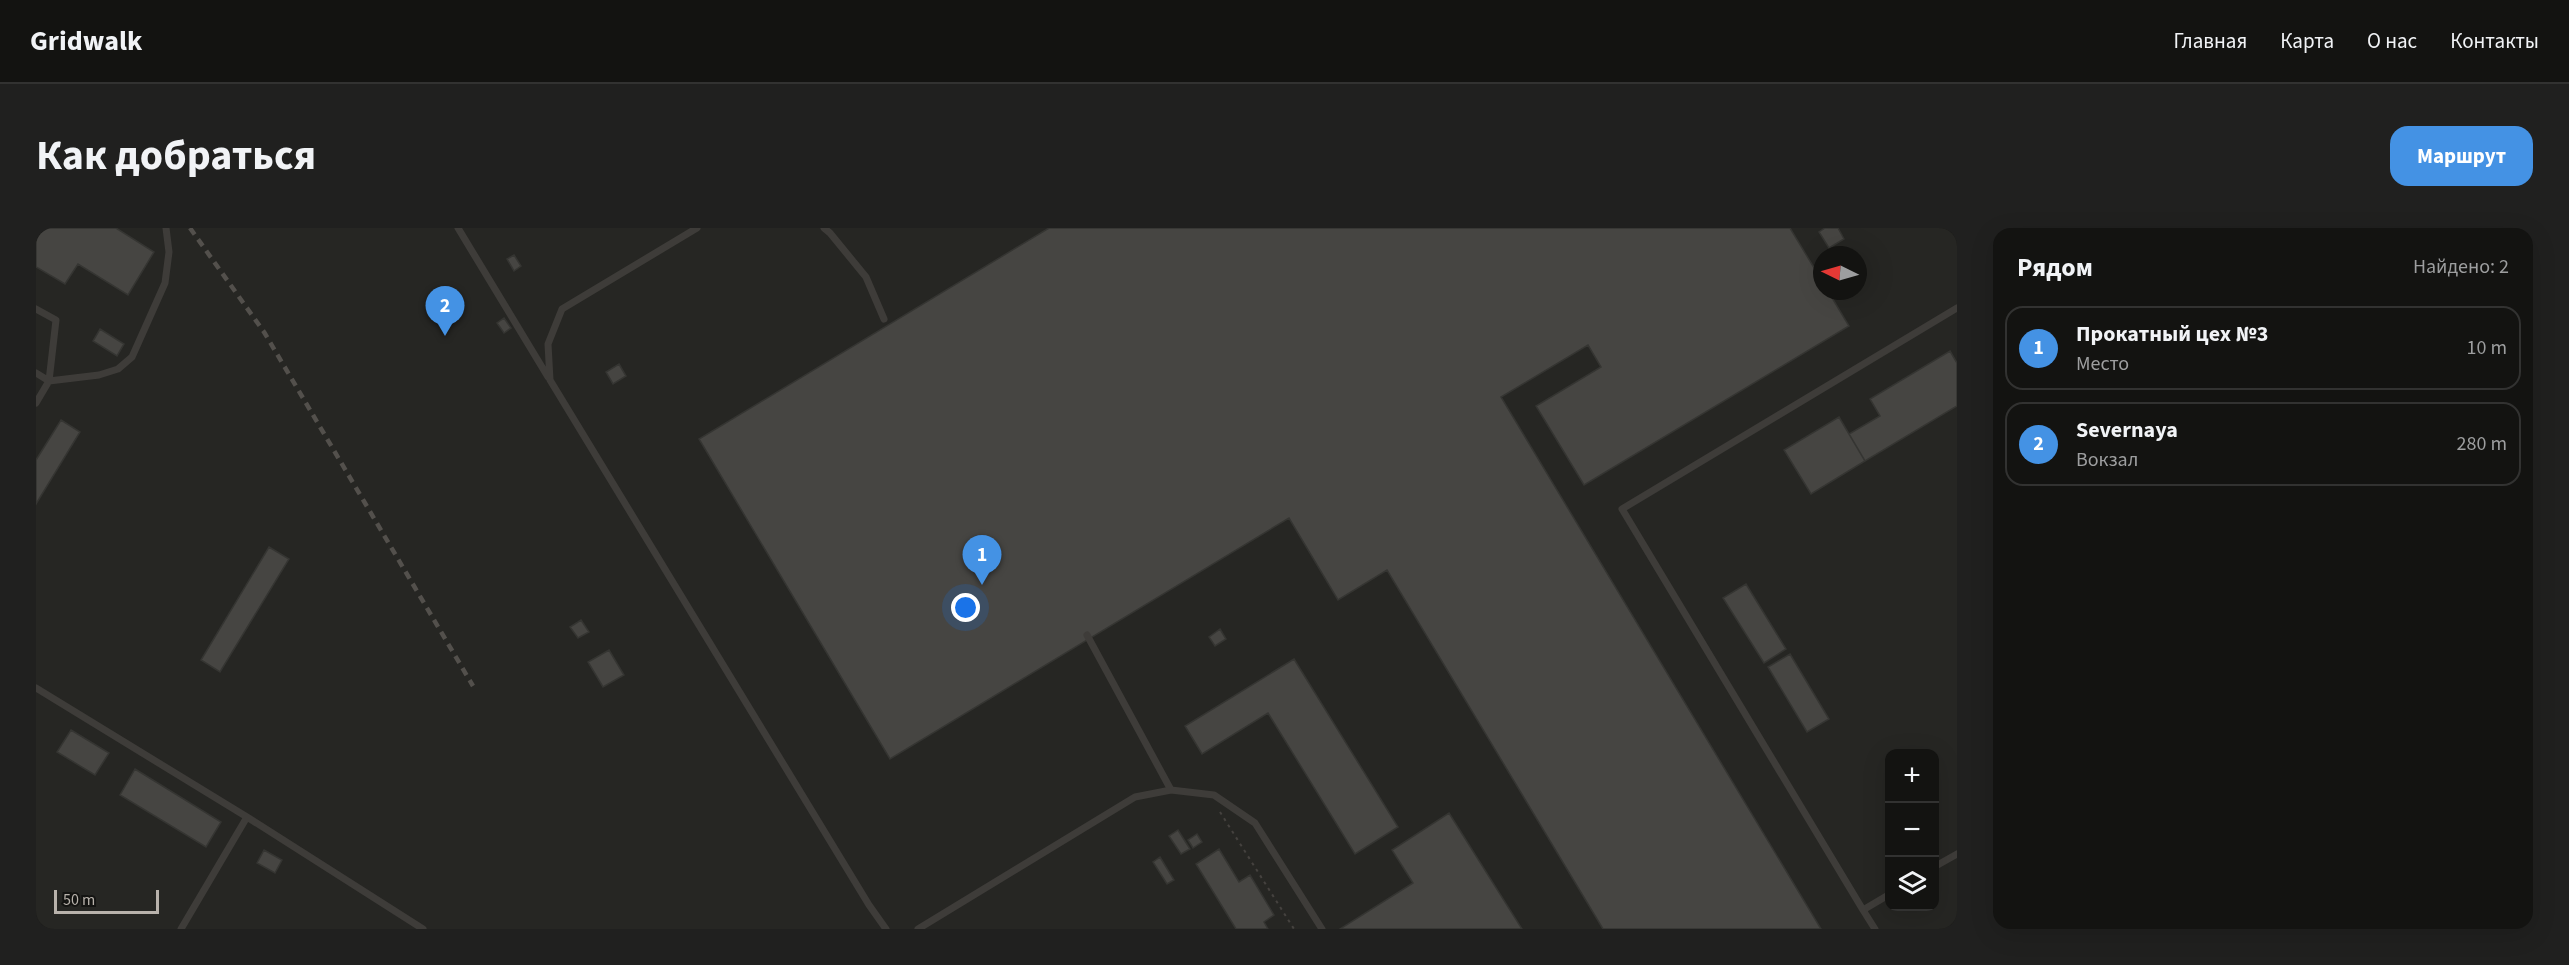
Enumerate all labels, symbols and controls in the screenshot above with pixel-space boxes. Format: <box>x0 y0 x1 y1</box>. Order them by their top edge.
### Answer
text: Gridwalk <box>30 21 142 61</box>
text: Главная <box>2174 26 2247 56</box>
text: Карта <box>2280 26 2334 56</box>
text: О нас <box>2367 26 2417 56</box>
text: Контакты <box>2450 26 2539 56</box>
text: Как добраться <box>36 126 316 186</box>
button: Маршрут <box>2390 126 2533 186</box>
north arrow <box>1813 246 1867 300</box>
text: Рядом <box>2017 249 2093 286</box>
text: Найдено: 2 <box>2413 253 2509 281</box>
pin: 2 <box>426 286 464 336</box>
text: Прокатный цех №3 <box>2076 318 2268 350</box>
text: 1 <box>2033 334 2044 362</box>
text: 10 m <box>2467 334 2507 362</box>
text: Место <box>2076 350 2129 378</box>
text: Severnaya <box>2076 414 2178 446</box>
text: 2 <box>2033 430 2044 458</box>
text: 280 m <box>2457 430 2507 458</box>
text: Вокзал <box>2076 446 2138 474</box>
pin: 1 <box>962 536 1002 585</box>
your location <box>951 593 980 622</box>
map controls <box>1885 749 1939 911</box>
button: + <box>1885 749 1939 803</box>
button: − <box>1885 803 1939 857</box>
button: layers <box>1885 857 1939 911</box>
scale bar <box>54 887 159 914</box>
text: 50 m <box>63 889 95 911</box>

